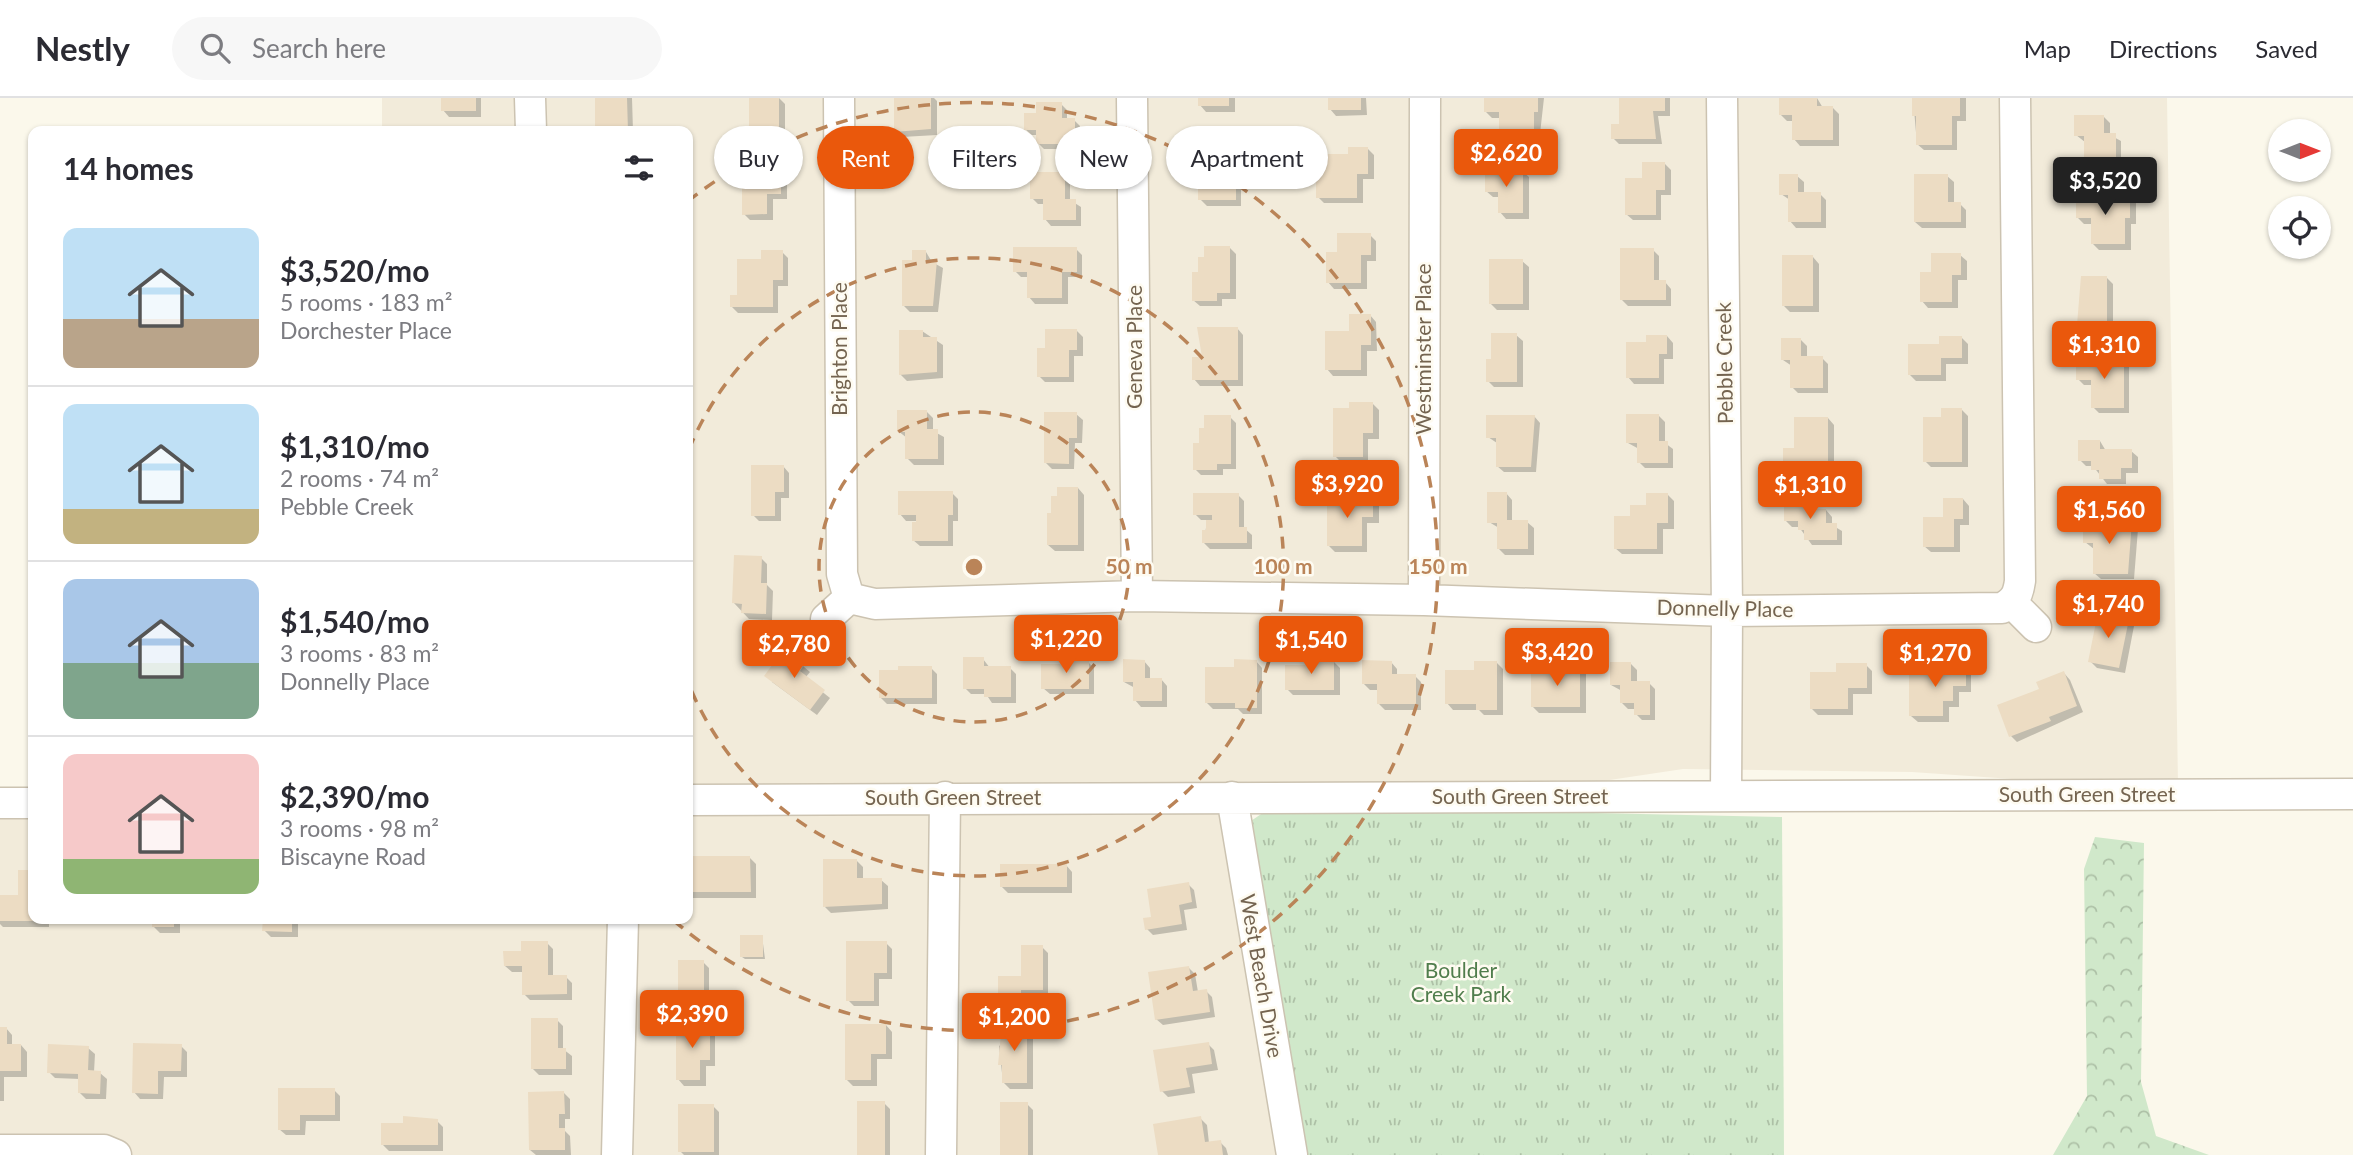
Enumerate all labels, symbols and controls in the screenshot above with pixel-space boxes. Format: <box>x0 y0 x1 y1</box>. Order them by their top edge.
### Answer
search box <box>172 17 662 80</box>
text: Nestly <box>35 28 130 68</box>
icon: search <box>196 29 234 67</box>
text: Search here <box>252 32 386 64</box>
text: Map <box>2024 34 2071 63</box>
text: Directions <box>2109 34 2217 63</box>
text: Saved <box>2255 34 2318 63</box>
north arrow <box>2268 119 2331 182</box>
map controls <box>2268 119 2331 259</box>
chip: Buy <box>714 126 803 189</box>
chip: Rent <box>817 126 914 189</box>
chip: Filters <box>928 126 1041 189</box>
chip: New <box>1055 126 1152 189</box>
chip: Apartment <box>1166 126 1328 189</box>
pin: $2,620 <box>1449 130 1563 189</box>
text: $2,620 <box>1470 138 1542 166</box>
icon: filters <box>620 149 658 187</box>
text: 14 homes <box>63 150 194 186</box>
pin: $3,520 <box>2048 158 2162 217</box>
text: $3,520 <box>2069 166 2141 194</box>
button: locate <box>2268 196 2331 259</box>
text: $3,520/mo <box>280 252 429 288</box>
icon: home <box>119 256 203 340</box>
street label: Westminster Place <box>1410 263 1435 435</box>
street label: Brighton Place <box>826 282 851 416</box>
street label: Geneva Place <box>1121 285 1146 409</box>
text: 5 rooms · 183 m² <box>280 288 452 316</box>
street label: Pebble Creek <box>1710 301 1737 424</box>
text: Dorchester Place <box>280 316 452 344</box>
pin: $1,310 <box>2047 322 2161 381</box>
text: $1,310 <box>2068 330 2140 358</box>
text: $1,310/mo <box>280 428 429 464</box>
icon: home <box>119 432 203 516</box>
pin: $3,920 <box>1290 460 1404 520</box>
pin: $1,310 <box>1753 462 1867 521</box>
text: 2 rooms · 74 m² <box>280 464 439 492</box>
text: $3,920 <box>1311 469 1383 497</box>
text: $1,310 <box>1774 470 1846 498</box>
pin: $1,560 <box>2052 486 2166 546</box>
text: Pebble Creek <box>280 492 414 520</box>
text: $1,560 <box>2073 495 2145 523</box>
text: 50 m <box>1105 553 1153 578</box>
text: 100 m <box>1253 553 1313 578</box>
text: 150 m <box>1408 553 1468 578</box>
centre of rings <box>962 555 986 579</box>
pin: $1,740 <box>2051 580 2165 640</box>
text: $1,740 <box>2072 589 2144 617</box>
street label: Donnelly Place <box>1656 594 1794 621</box>
text: $1,540/mo <box>280 603 429 639</box>
icon: home <box>119 607 203 691</box>
pin: $1,220 <box>1009 616 1123 675</box>
pin: $1,540 <box>1254 616 1368 676</box>
pin: $2,780 <box>737 620 851 680</box>
text: $1,220 <box>1030 624 1102 652</box>
text: $1,540 <box>1275 625 1347 653</box>
pin: $3,420 <box>1500 628 1614 688</box>
text: $2,780 <box>758 629 830 657</box>
pin: $1,270 <box>1878 630 1992 689</box>
text: $3,420 <box>1521 637 1593 665</box>
text: $1,270 <box>1899 638 1971 666</box>
text: 3 rooms · 83 m² <box>280 639 439 667</box>
text: Donnelly Place <box>280 667 430 695</box>
text: $2,390/mo <box>280 778 429 814</box>
street label: South Green Street <box>1999 781 2176 806</box>
icon: home <box>119 782 203 866</box>
street label: South Green Street <box>1432 783 1609 808</box>
street label: South Green Street <box>865 784 1042 809</box>
text: 3 rooms · 98 m² <box>280 814 439 842</box>
text: Biscayne Road <box>280 842 426 870</box>
street label: West Beach Drive <box>1236 892 1289 1060</box>
park label: Boulder Creek Park <box>1411 957 1512 1006</box>
pin: $2,390 <box>635 990 749 1050</box>
pin: $1,200 <box>957 993 1071 1053</box>
text: $2,390 <box>656 999 728 1027</box>
text: $1,200 <box>978 1002 1050 1030</box>

